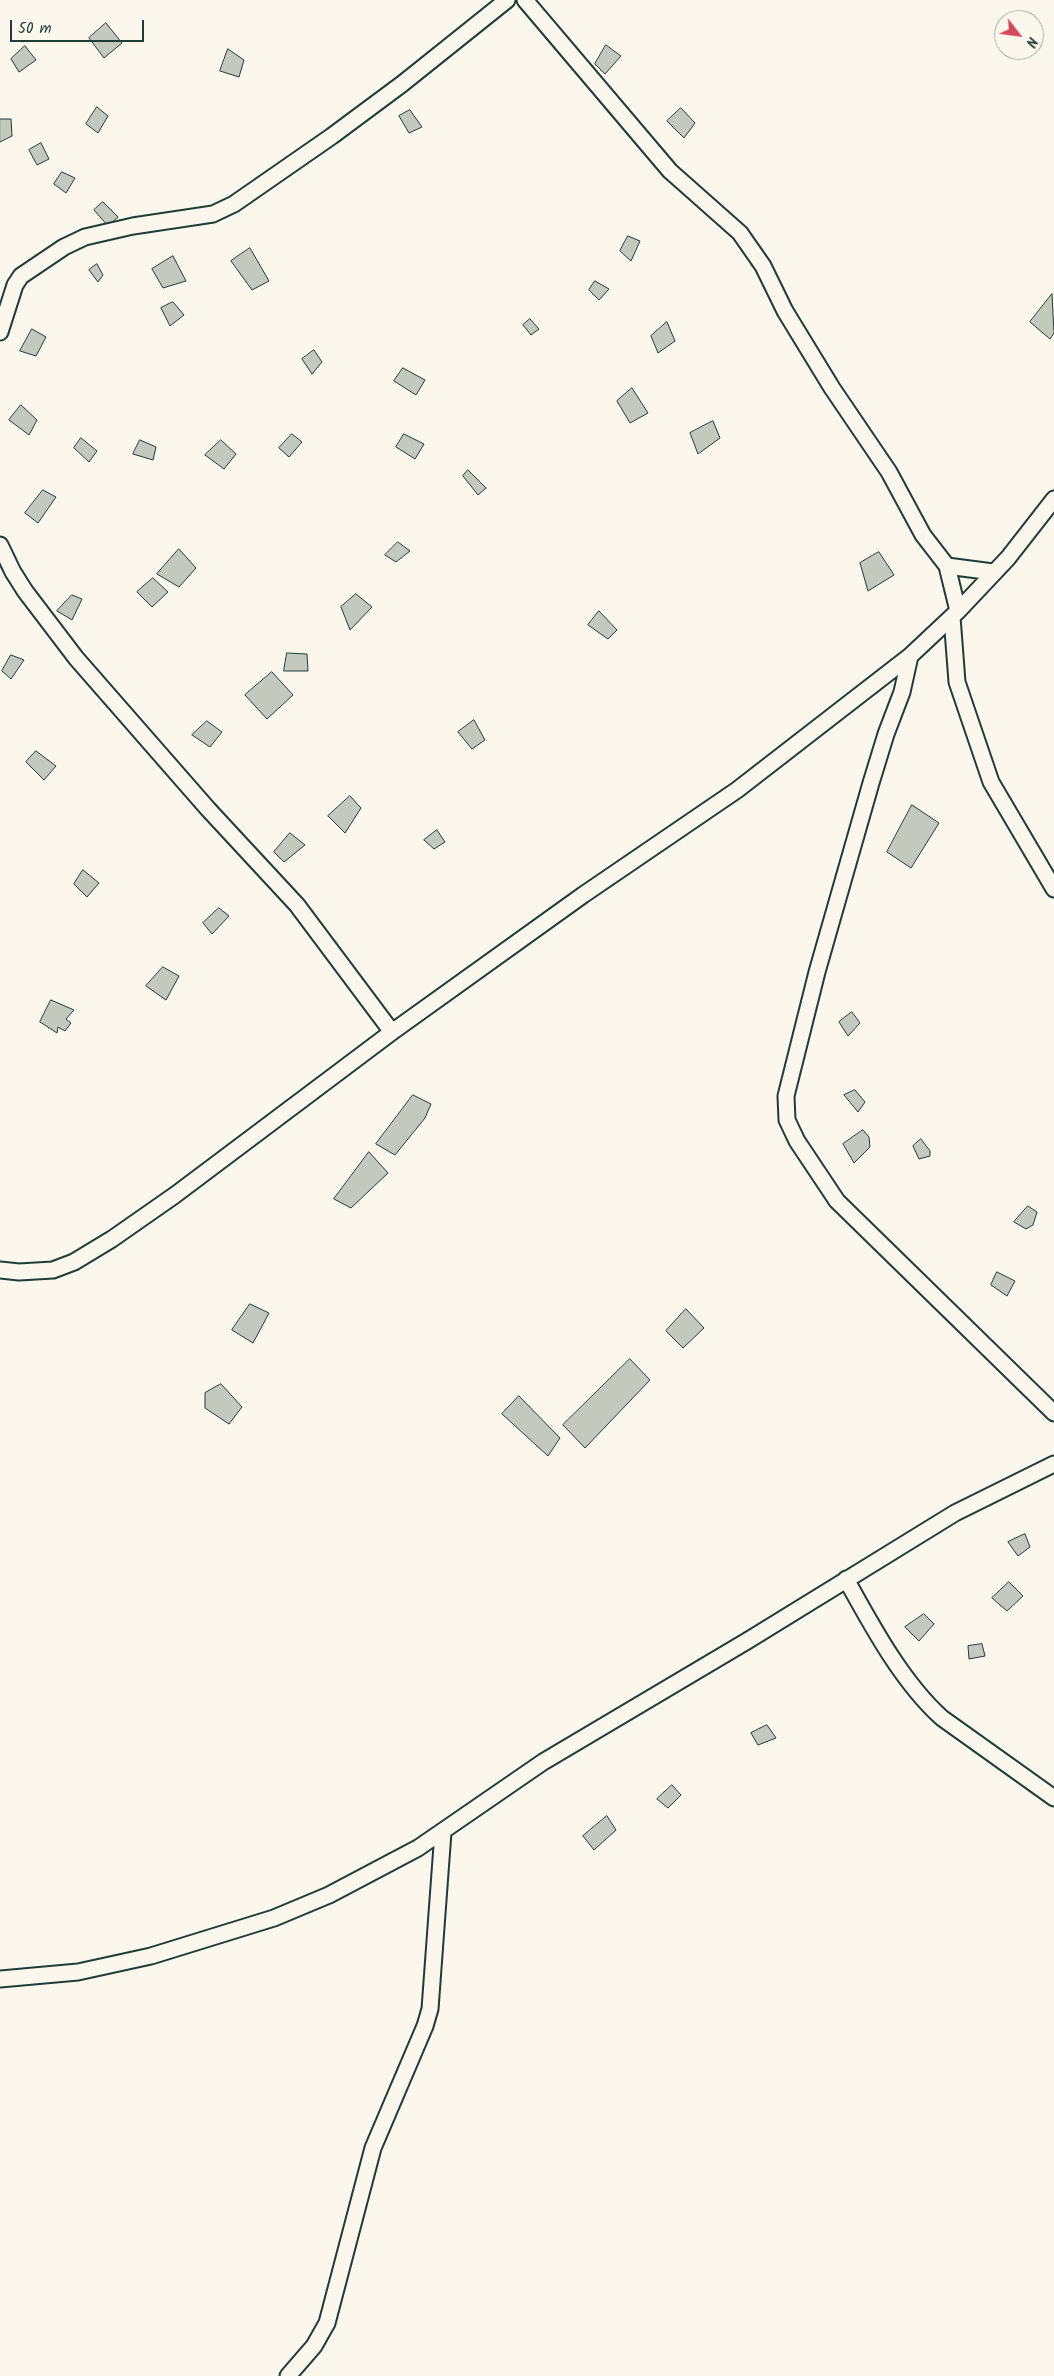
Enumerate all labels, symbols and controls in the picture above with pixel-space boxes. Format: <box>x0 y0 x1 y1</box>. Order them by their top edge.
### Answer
scale bar <box>12 10 146 42</box>
north arrow <box>994 10 1044 60</box>
text: 50 m <box>18 17 52 41</box>
text: N <box>1019 33 1043 51</box>

